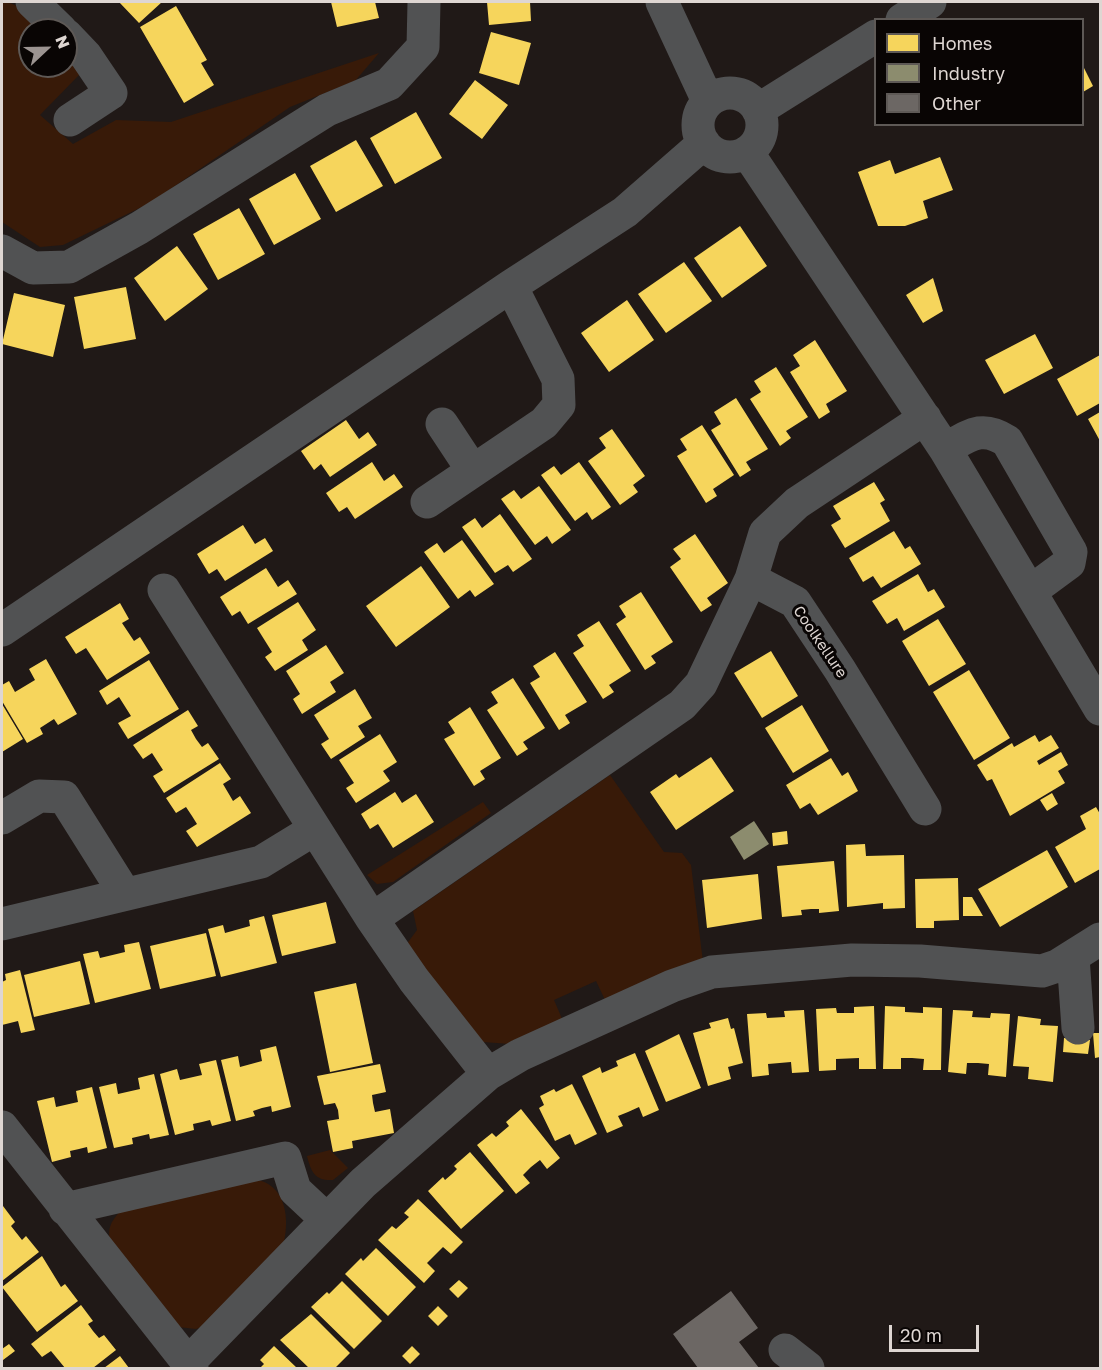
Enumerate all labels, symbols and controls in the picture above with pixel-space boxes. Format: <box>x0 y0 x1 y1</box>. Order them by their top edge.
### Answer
north arrow <box>18 18 78 78</box>
legend <box>874 18 1084 126</box>
text: Homes <box>932 32 992 54</box>
text: N <box>51 33 74 51</box>
text: Industry <box>932 62 1005 84</box>
text: Other <box>932 92 981 114</box>
street label: Coolkellure <box>789 603 851 681</box>
scale bar <box>892 1313 982 1351</box>
text: 20 m <box>900 1324 942 1346</box>

